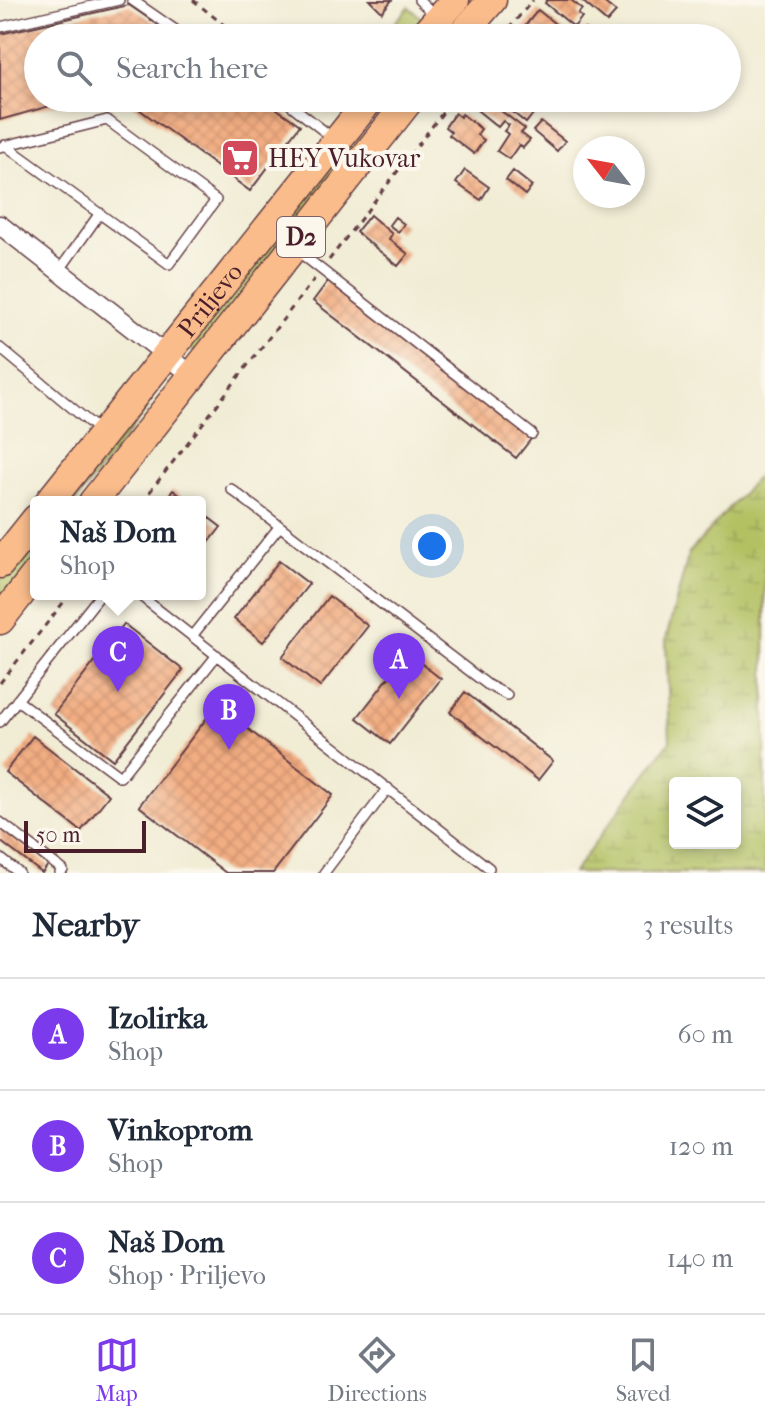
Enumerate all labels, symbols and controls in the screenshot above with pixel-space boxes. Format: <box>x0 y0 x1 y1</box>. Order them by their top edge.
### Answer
search box <box>24 24 741 112</box>
icon: search <box>52 46 96 90</box>
text: Search here <box>116 51 268 86</box>
north arrow <box>573 136 645 208</box>
supermarket icon: HEY Vukovar <box>219 137 261 179</box>
place label: HEY Vukovar <box>268 143 420 174</box>
road number: D2 <box>277 217 325 257</box>
street label: Priljevo <box>171 257 249 344</box>
popup <box>30 496 206 600</box>
text: Naš Dom <box>60 515 176 550</box>
your location <box>412 526 452 566</box>
text: Shop <box>60 550 115 581</box>
pin: C <box>92 626 144 692</box>
pin: A <box>373 633 425 699</box>
pin: B <box>203 684 255 750</box>
map controls <box>669 777 741 849</box>
button: layers <box>669 777 741 849</box>
scale bar <box>24 817 146 853</box>
text: 50 m <box>36 822 81 848</box>
text: Nearby <box>32 905 139 945</box>
text: 3 results <box>643 910 733 941</box>
text: Izolirka <box>108 1001 207 1036</box>
text: A <box>50 1019 66 1050</box>
text: 60 m <box>677 1019 733 1050</box>
text: Shop <box>108 1036 163 1067</box>
text: Vinkoprom <box>108 1113 253 1148</box>
text: B <box>50 1131 66 1162</box>
text: 120 m <box>669 1131 733 1162</box>
text: Shop <box>108 1148 163 1179</box>
text: Naš Dom <box>108 1225 224 1260</box>
text: C <box>49 1243 67 1274</box>
text: 140 m <box>667 1243 733 1274</box>
text: Shop · Priljevo <box>108 1260 266 1291</box>
tab: Map <box>95 1333 139 1407</box>
tab: Directions <box>328 1333 427 1407</box>
tab: Saved <box>616 1333 670 1407</box>

